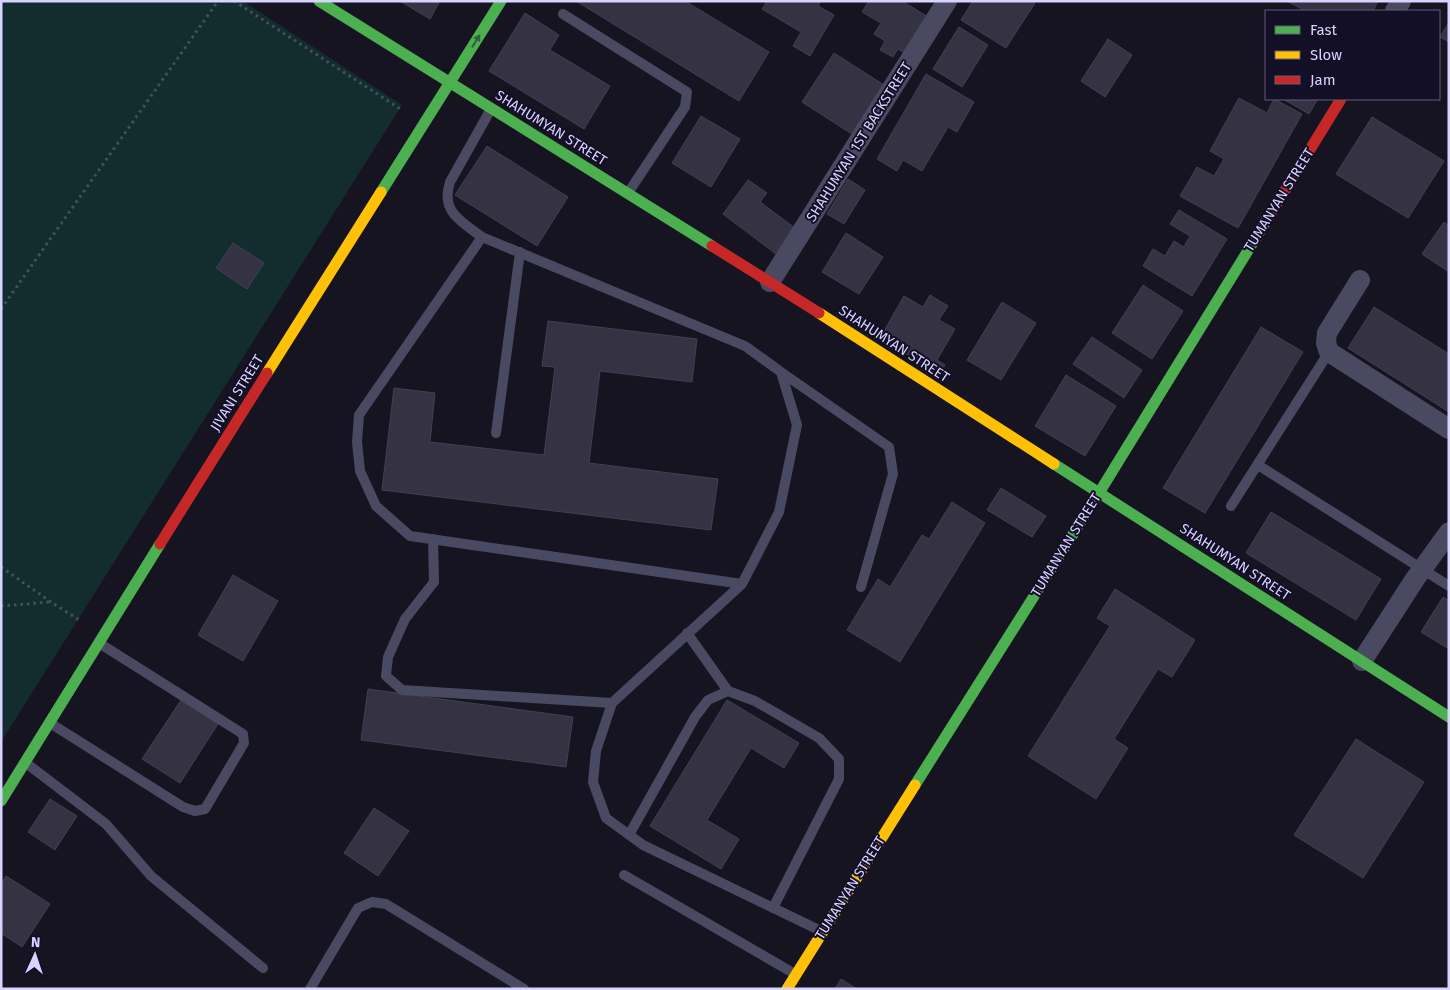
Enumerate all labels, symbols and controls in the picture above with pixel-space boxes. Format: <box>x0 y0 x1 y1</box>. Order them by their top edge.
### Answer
legend <box>1265 10 1440 100</box>
text: Fast <box>1310 21 1337 39</box>
one-way arrow <box>471 35 481 48</box>
text: Slow <box>1310 46 1342 64</box>
street label: SHAHUMYAN 1ST BACKSTREET <box>803 59 916 225</box>
text: Jam <box>1310 71 1336 89</box>
street label: SHAHUMYAN STREET <box>492 87 611 170</box>
street label: TUMANYAN STREET <box>1240 145 1318 255</box>
street label: SHAHUMYAN STREET <box>836 302 953 386</box>
street label: JIVANI STREET <box>207 351 268 434</box>
street label: TUMANYAN STREET <box>1027 490 1105 600</box>
street label: SHAHUMYAN STREET <box>1177 520 1294 604</box>
street label: TUMANYAN STREET <box>811 833 889 943</box>
north arrow <box>10 930 60 980</box>
text: N <box>31 934 41 951</box>

